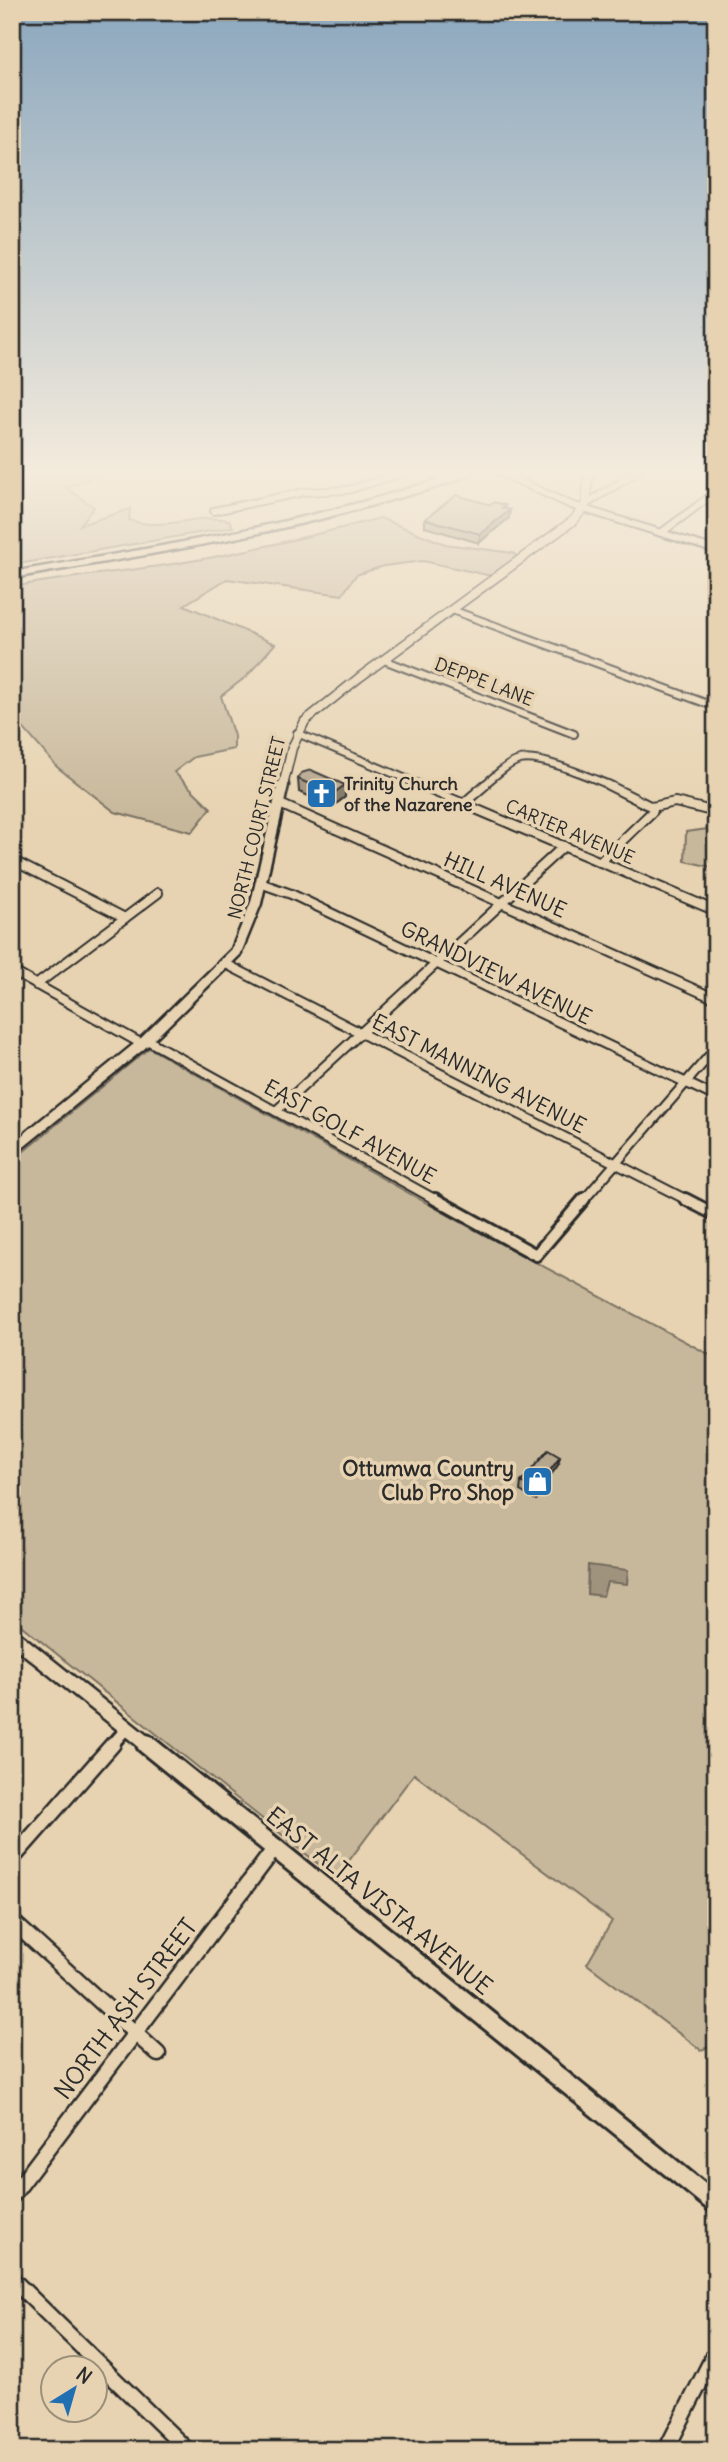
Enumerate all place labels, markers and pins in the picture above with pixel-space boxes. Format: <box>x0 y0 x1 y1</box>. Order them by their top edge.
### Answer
place label: Trinity Church of the Nazarene <box>344 772 473 816</box>
church icon: Trinity Church of the Nazarene <box>304 777 338 811</box>
place label: Ottumwa Country Club Pro Shop <box>342 1455 514 1506</box>
shop icon: Ottumwa Country Club Pro Shop <box>520 1464 554 1498</box>

